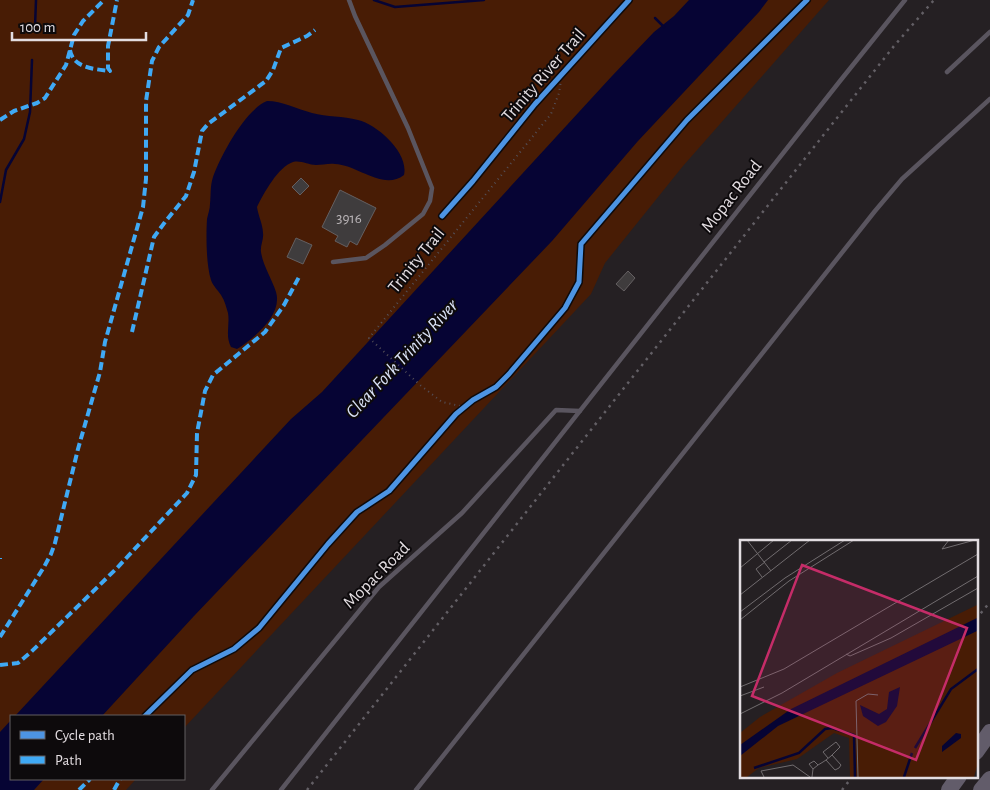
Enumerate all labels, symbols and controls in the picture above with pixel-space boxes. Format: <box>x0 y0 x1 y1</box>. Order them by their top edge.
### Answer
scale bar <box>12 10 146 42</box>
text: 100 m <box>20 20 55 35</box>
street label: Trinity River Trail <box>499 26 589 126</box>
street label: Mopac Road <box>698 157 765 236</box>
house number: 3916 <box>336 211 362 226</box>
street label: Trinity Trail <box>385 225 448 297</box>
water label: Clear Fork Trinity River <box>343 295 462 422</box>
street label: Mopac Road <box>340 539 413 612</box>
inset map <box>740 540 978 778</box>
legend <box>10 715 185 780</box>
text: Cycle path <box>55 728 115 743</box>
text: Path <box>55 753 82 768</box>

